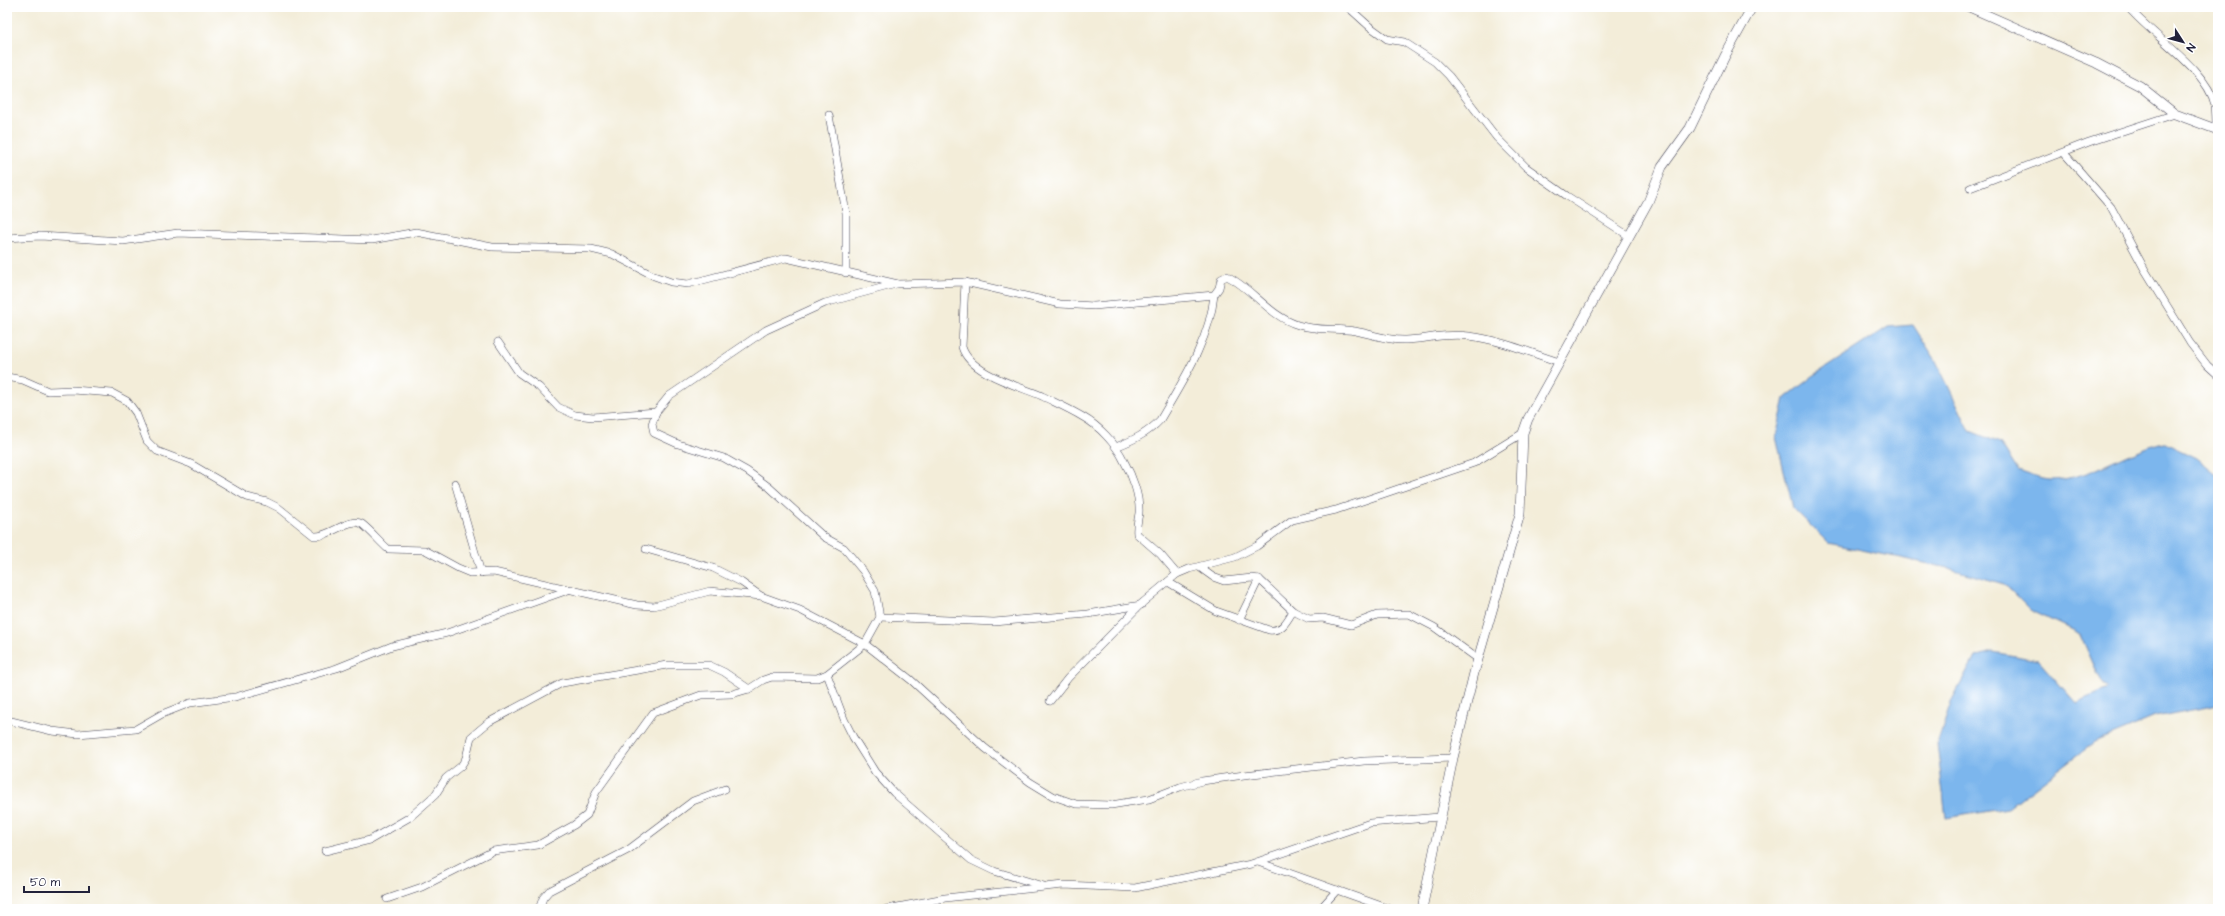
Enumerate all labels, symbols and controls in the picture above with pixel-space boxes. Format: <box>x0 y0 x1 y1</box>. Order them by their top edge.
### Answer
north arrow <box>2163 22 2203 62</box>
text: N <box>2183 40 2199 55</box>
scale bar <box>24 868 89 894</box>
text: 50 m <box>30 874 61 891</box>

